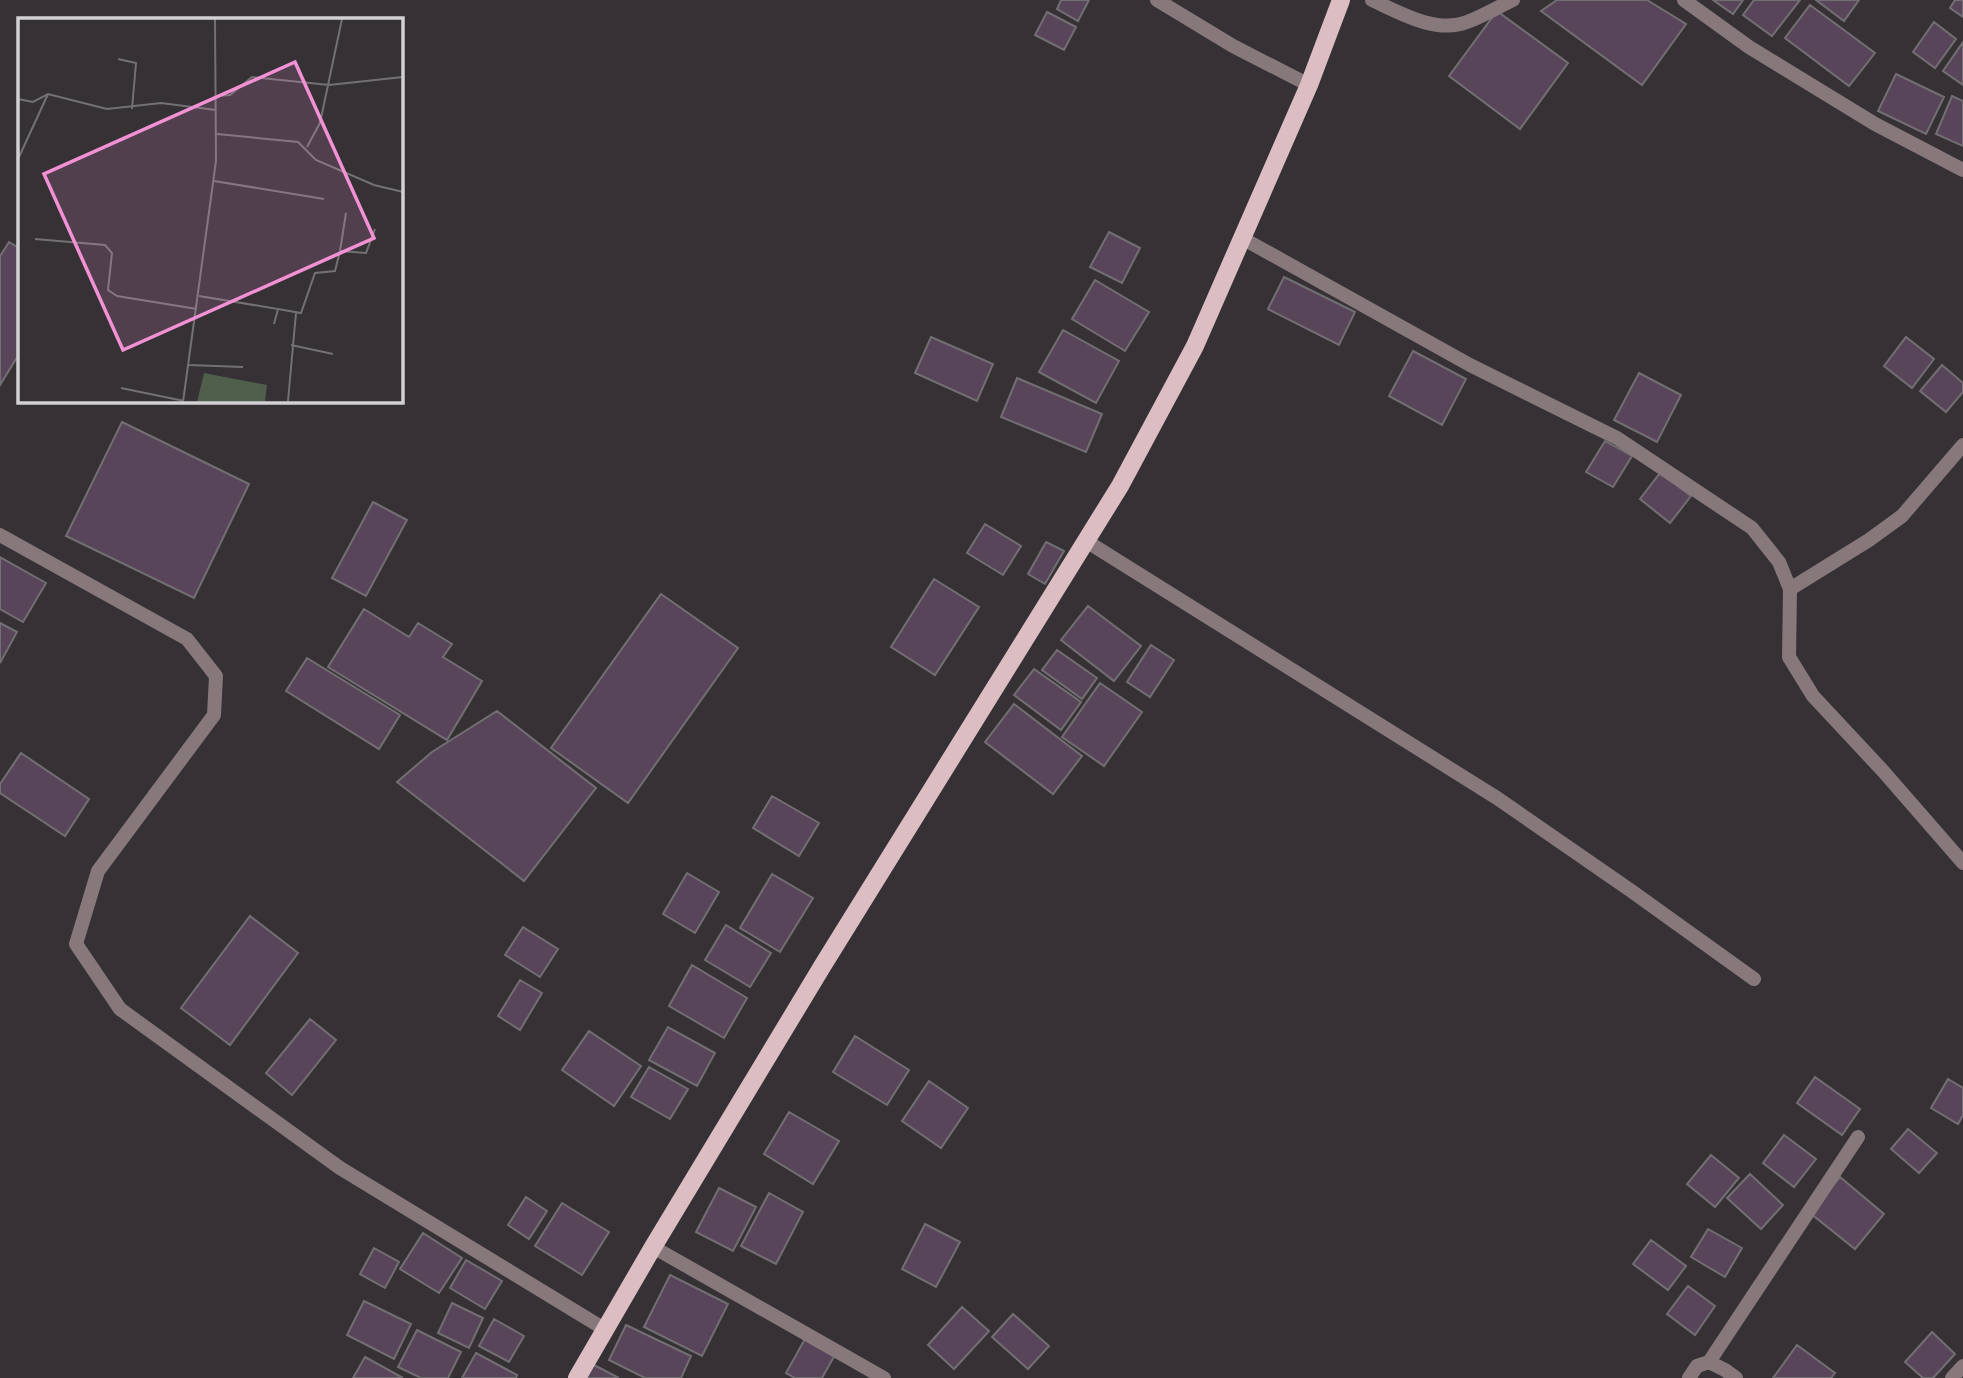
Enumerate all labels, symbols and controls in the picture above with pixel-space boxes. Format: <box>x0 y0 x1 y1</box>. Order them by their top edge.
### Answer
inset map <box>18 18 402 402</box>

